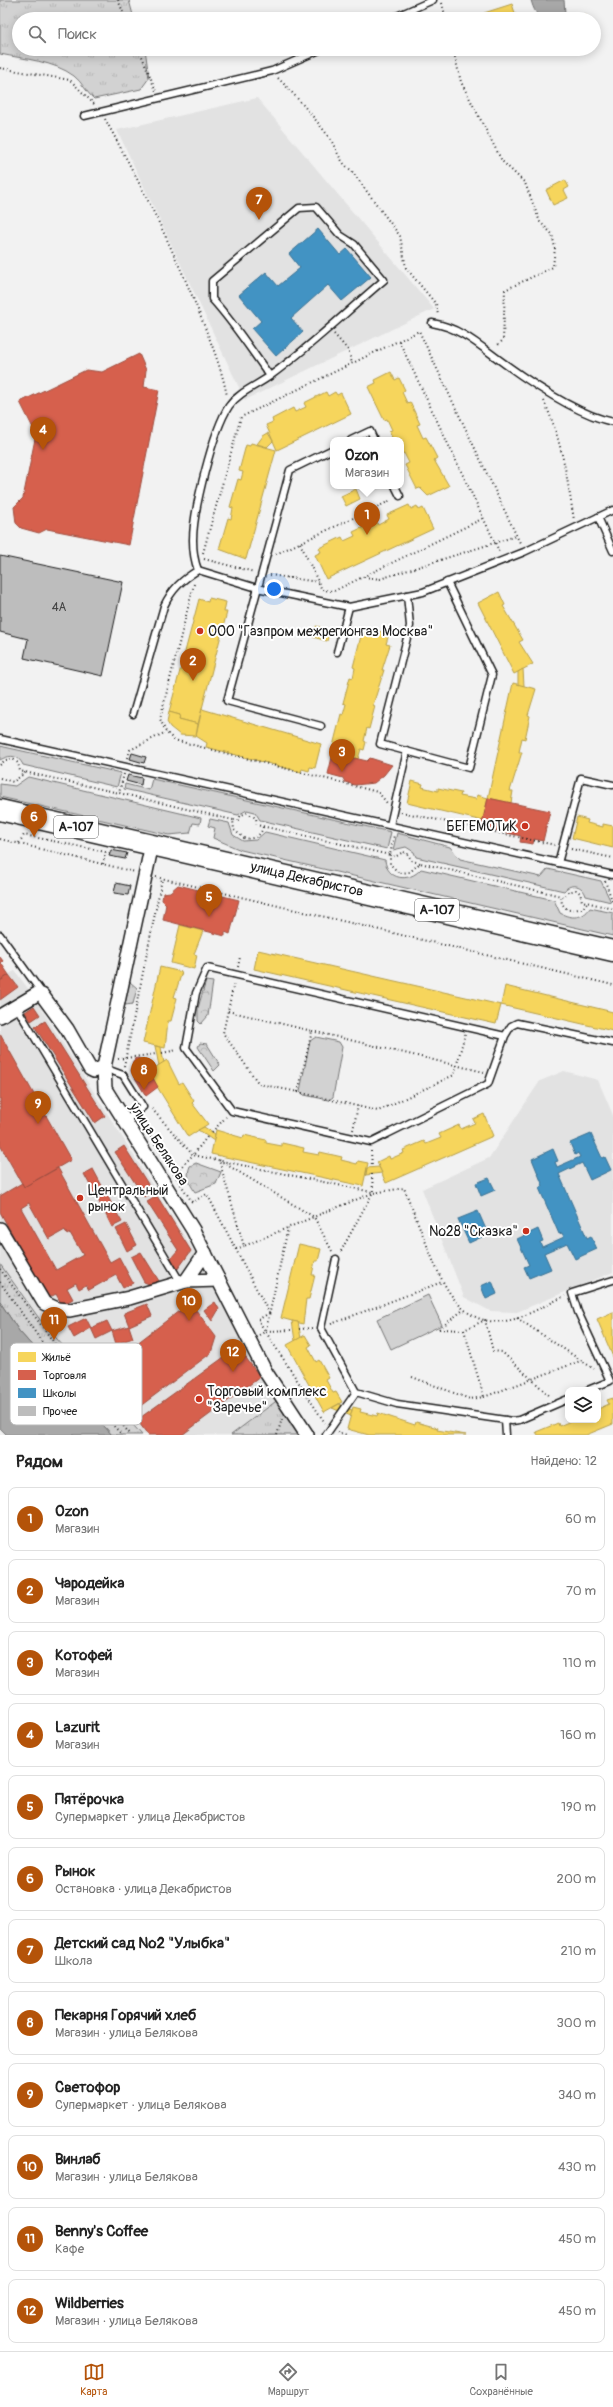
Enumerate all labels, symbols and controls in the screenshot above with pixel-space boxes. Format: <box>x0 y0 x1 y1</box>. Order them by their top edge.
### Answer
search box <box>12 12 601 56</box>
icon: search <box>26 23 48 45</box>
text: Поиск <box>58 25 97 44</box>
pin: 7 <box>246 187 272 220</box>
pin: 4 <box>30 417 56 450</box>
popup <box>330 437 404 489</box>
text: Ozon <box>345 446 379 465</box>
text: Магазин <box>345 465 389 481</box>
pin: 1 <box>354 502 380 535</box>
your location <box>264 579 284 599</box>
house number: 4А <box>52 600 67 615</box>
place label: ООО "Газпром межрегионгаз Москва" <box>208 623 433 640</box>
marker: ООО "Газпром межрегионгаз Москва" <box>195 626 205 636</box>
pin: 2 <box>180 648 206 681</box>
pin: 3 <box>329 739 355 772</box>
pin: 6 <box>21 804 47 837</box>
road number: А-107 <box>54 816 98 838</box>
place label: БЕГЕМОТиК <box>446 818 517 835</box>
marker: БЕГЕМОТиК <box>520 821 530 831</box>
street label: улица Декабристов <box>248 857 365 900</box>
pin: 5 <box>196 884 222 917</box>
road number: А-107 <box>415 899 459 921</box>
pin: 8 <box>131 1057 157 1090</box>
pin: 9 <box>25 1091 51 1124</box>
street label: улица Белякова <box>125 1099 192 1189</box>
place label: Центральный рынок <box>88 1182 168 1215</box>
marker: Центральный рынок <box>75 1193 85 1203</box>
place label: №28 "Сказка" <box>429 1223 518 1240</box>
marker: №28 "Сказка" <box>521 1226 531 1236</box>
pin: 10 <box>176 1288 202 1321</box>
pin: 11 <box>41 1307 67 1340</box>
pin: 12 <box>220 1339 246 1372</box>
legend <box>10 1343 142 1425</box>
text: Жильё <box>41 1351 71 1364</box>
text: Торговля <box>43 1369 86 1382</box>
place label: Торговый комплекс "Заречье" <box>207 1383 327 1416</box>
text: Школы <box>43 1387 76 1400</box>
map controls <box>565 1387 601 1423</box>
button: layers <box>565 1387 601 1423</box>
marker: Торговый комплекс "Заречье" <box>194 1394 204 1404</box>
text: Прочее <box>43 1405 78 1418</box>
text: Рядом <box>16 1451 63 1472</box>
text: Найдено: 12 <box>530 1453 597 1469</box>
text: Ozon <box>55 1502 89 1521</box>
text: 1 <box>27 1511 33 1527</box>
text: 60 m <box>565 1511 596 1527</box>
text: Магазин <box>55 1521 99 1537</box>
text: Чародейка <box>55 1574 124 1593</box>
text: 2 <box>26 1583 34 1599</box>
text: 70 m <box>566 1583 596 1599</box>
text: Магазин <box>55 1593 99 1609</box>
text: Котофей <box>55 1646 112 1665</box>
text: 3 <box>26 1655 34 1671</box>
text: 110 m <box>563 1655 596 1671</box>
text: Магазин <box>55 1665 99 1681</box>
text: Lazurit <box>55 1718 100 1737</box>
text: 4 <box>26 1727 34 1743</box>
text: 160 m <box>560 1727 596 1743</box>
text: Магазин <box>55 1737 99 1753</box>
text: Пятёрочка <box>55 1790 124 1809</box>
text: 5 <box>26 1799 34 1815</box>
text: 190 m <box>561 1799 596 1815</box>
text: Супермаркет · улица Декабристов <box>55 1809 245 1825</box>
text: Рынок <box>55 1862 95 1881</box>
text: 6 <box>26 1871 34 1887</box>
text: 200 m <box>557 1871 596 1887</box>
text: Остановка · улица Декабристов <box>55 1881 232 1897</box>
text: Детский сад №2 "Улыбка" <box>55 1934 230 1953</box>
text: 7 <box>27 1943 33 1959</box>
text: 210 m <box>560 1943 596 1959</box>
text: Школа <box>55 1953 92 1969</box>
text: Пекарня Горячий хлеб <box>55 2006 196 2025</box>
text: 8 <box>27 2015 33 2031</box>
text: 300 m <box>557 2015 596 2031</box>
text: Магазин · улица Белякова <box>55 2025 198 2041</box>
text: Светофор <box>55 2078 120 2097</box>
text: 9 <box>27 2087 33 2103</box>
text: 340 m <box>558 2087 596 2103</box>
text: Супермаркет · улица Белякова <box>55 2097 226 2113</box>
text: Винлаб <box>55 2150 101 2169</box>
text: 10 <box>23 2159 37 2175</box>
text: 430 m <box>558 2159 596 2175</box>
text: Магазин · улица Белякова <box>55 2169 198 2185</box>
text: Benny's Coffee <box>55 2222 148 2241</box>
text: 11 <box>25 2231 35 2247</box>
text: 450 m <box>558 2231 596 2247</box>
text: Кафе <box>55 2241 84 2257</box>
text: Wildberries <box>55 2294 124 2313</box>
text: 12 <box>24 2303 36 2319</box>
text: 450 m <box>558 2303 596 2319</box>
text: Магазин · улица Белякова <box>55 2313 198 2329</box>
tab: Карта <box>80 2361 107 2398</box>
tab: Маршрут <box>268 2361 309 2398</box>
tab: Сохранённые <box>469 2361 533 2398</box>

